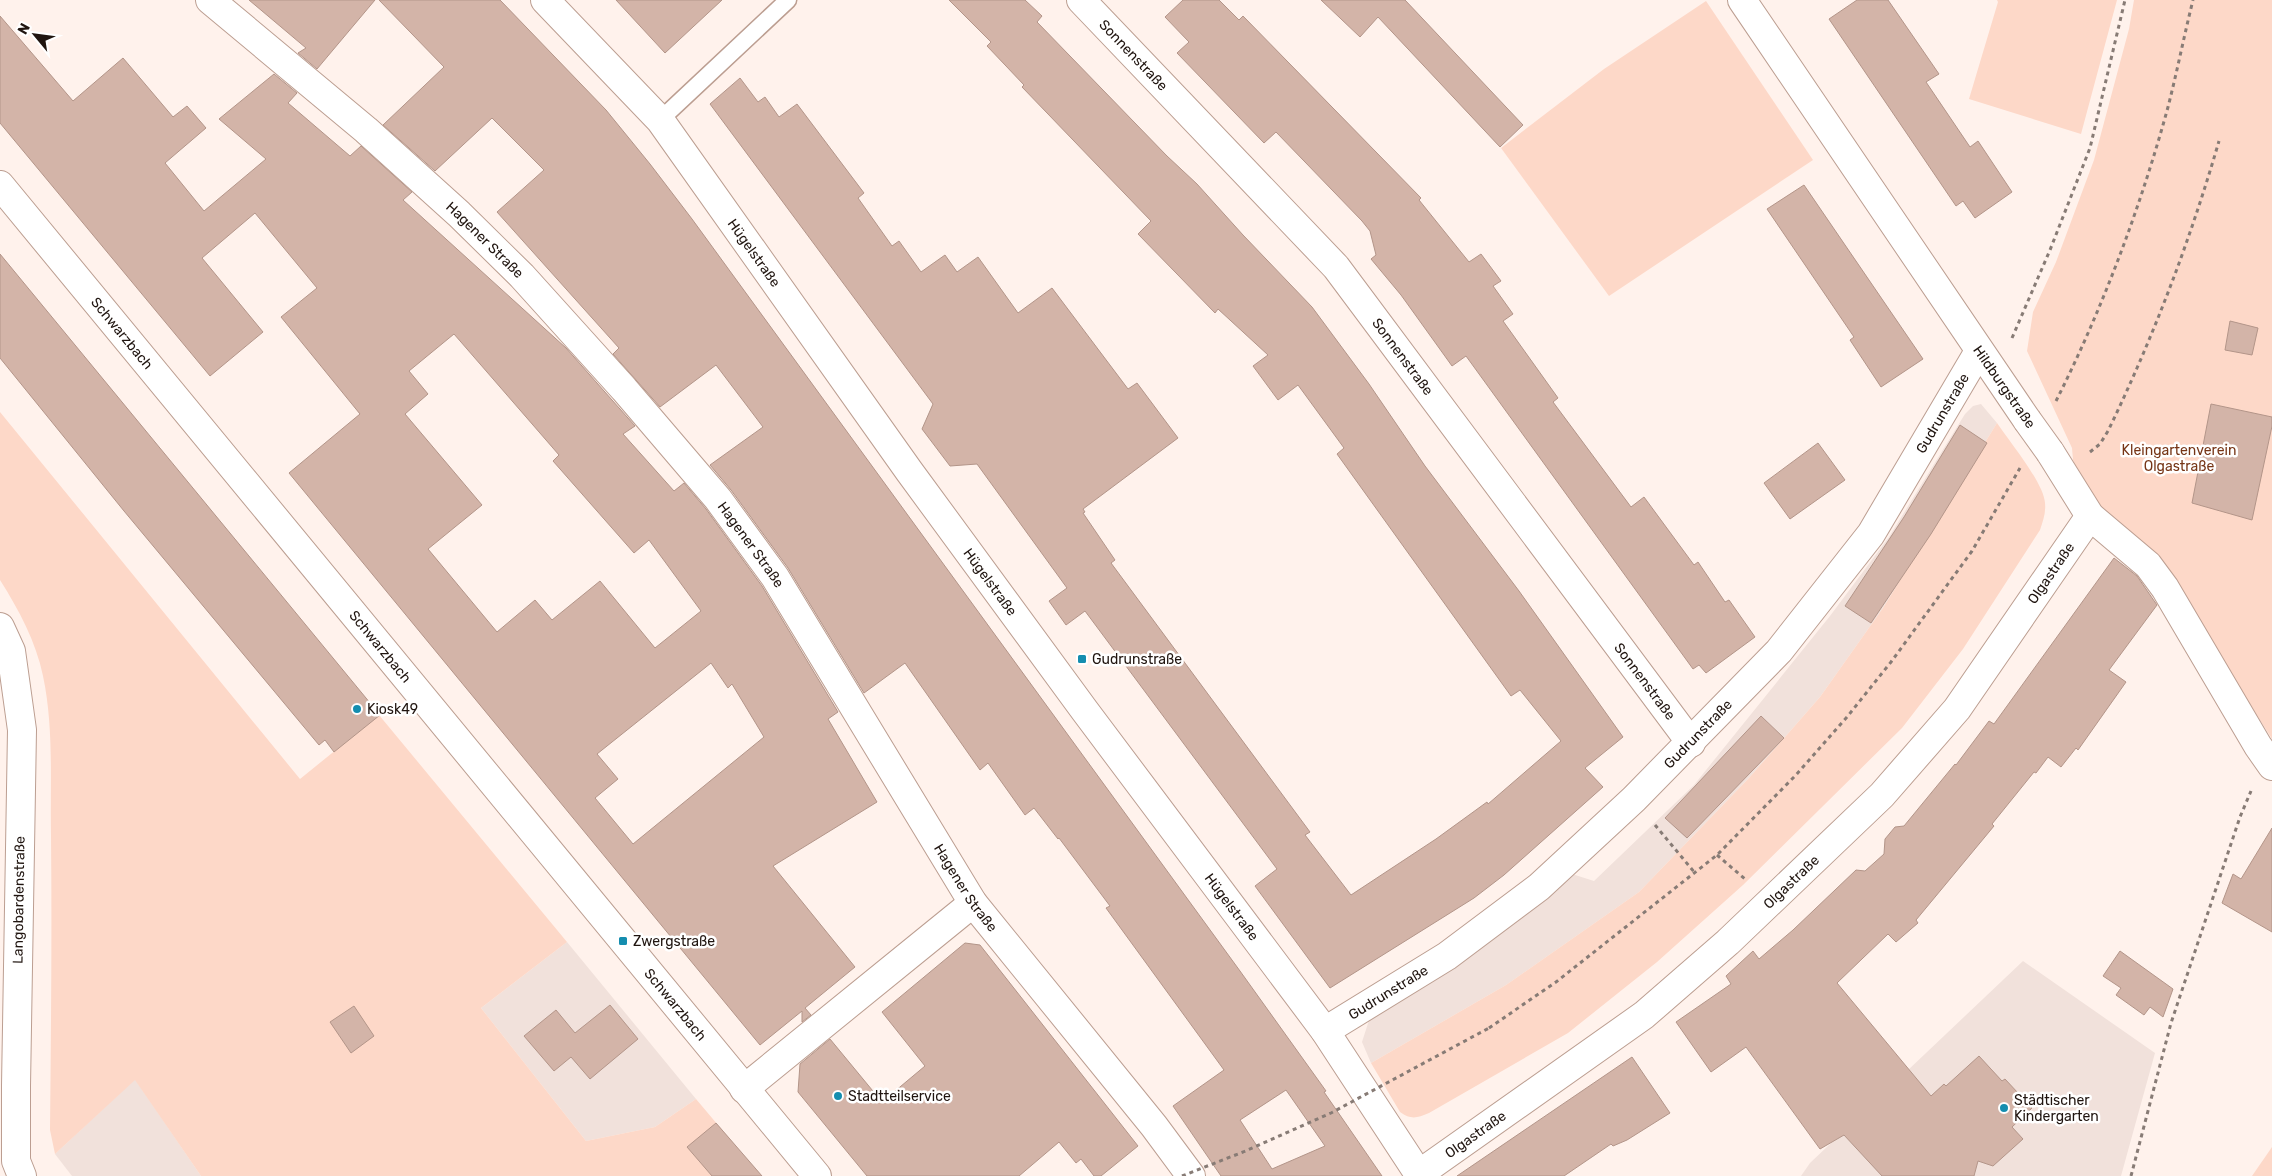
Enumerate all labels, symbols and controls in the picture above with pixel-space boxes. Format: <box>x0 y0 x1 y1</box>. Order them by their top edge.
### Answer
north arrow <box>10 10 60 60</box>
street label: Sonnenstraße <box>1096 16 1171 94</box>
text: N <box>14 20 34 37</box>
street label: Hagener Straße <box>443 198 528 282</box>
street label: Hügelstraße <box>724 215 784 290</box>
street label: Schwarzbach <box>87 294 157 373</box>
street label: Sonnenstraße <box>1369 315 1437 399</box>
street label: Hildburgstraße <box>1969 342 2039 432</box>
street label: Gudrunstraße <box>1912 370 1973 456</box>
park label: Kleingartenverein Olgastraße <box>2122 442 2236 475</box>
street label: Hagener Straße <box>714 498 788 591</box>
street label: Olgastraße <box>2024 539 2078 607</box>
street label: Hügelstraße <box>960 545 1021 619</box>
street label: Schwarzbach <box>346 607 415 686</box>
street label: Sonnenstraße <box>1611 639 1679 723</box>
place label: Gudrunstraße <box>1092 651 1182 668</box>
marker: Gudrunstraße <box>1076 653 1088 665</box>
street label: Gudrunstraße <box>1660 695 1736 772</box>
place label: Kiosk49 <box>367 701 418 718</box>
marker: Kiosk49 <box>351 703 363 715</box>
street label: Langobardenstraße <box>9 836 29 964</box>
street label: Hagener Straße <box>931 841 1001 935</box>
street label: Olgastraße <box>1760 851 1823 912</box>
street label: Hügelstraße <box>1201 870 1263 944</box>
place label: Zwergstraße <box>633 933 715 950</box>
marker: Zwergstraße <box>617 935 629 947</box>
street label: Gudrunstraße <box>1345 961 1431 1023</box>
street label: Schwarzbach <box>641 965 710 1044</box>
place label: Stadtteilservice <box>848 1088 951 1105</box>
marker: Stadtteilservice <box>832 1090 844 1102</box>
place label: Städtischer Kindergarten <box>2014 1092 2099 1125</box>
marker: Städtischer Kindergarten <box>1998 1102 2010 1114</box>
street label: Olgastraße <box>1442 1107 1509 1162</box>

